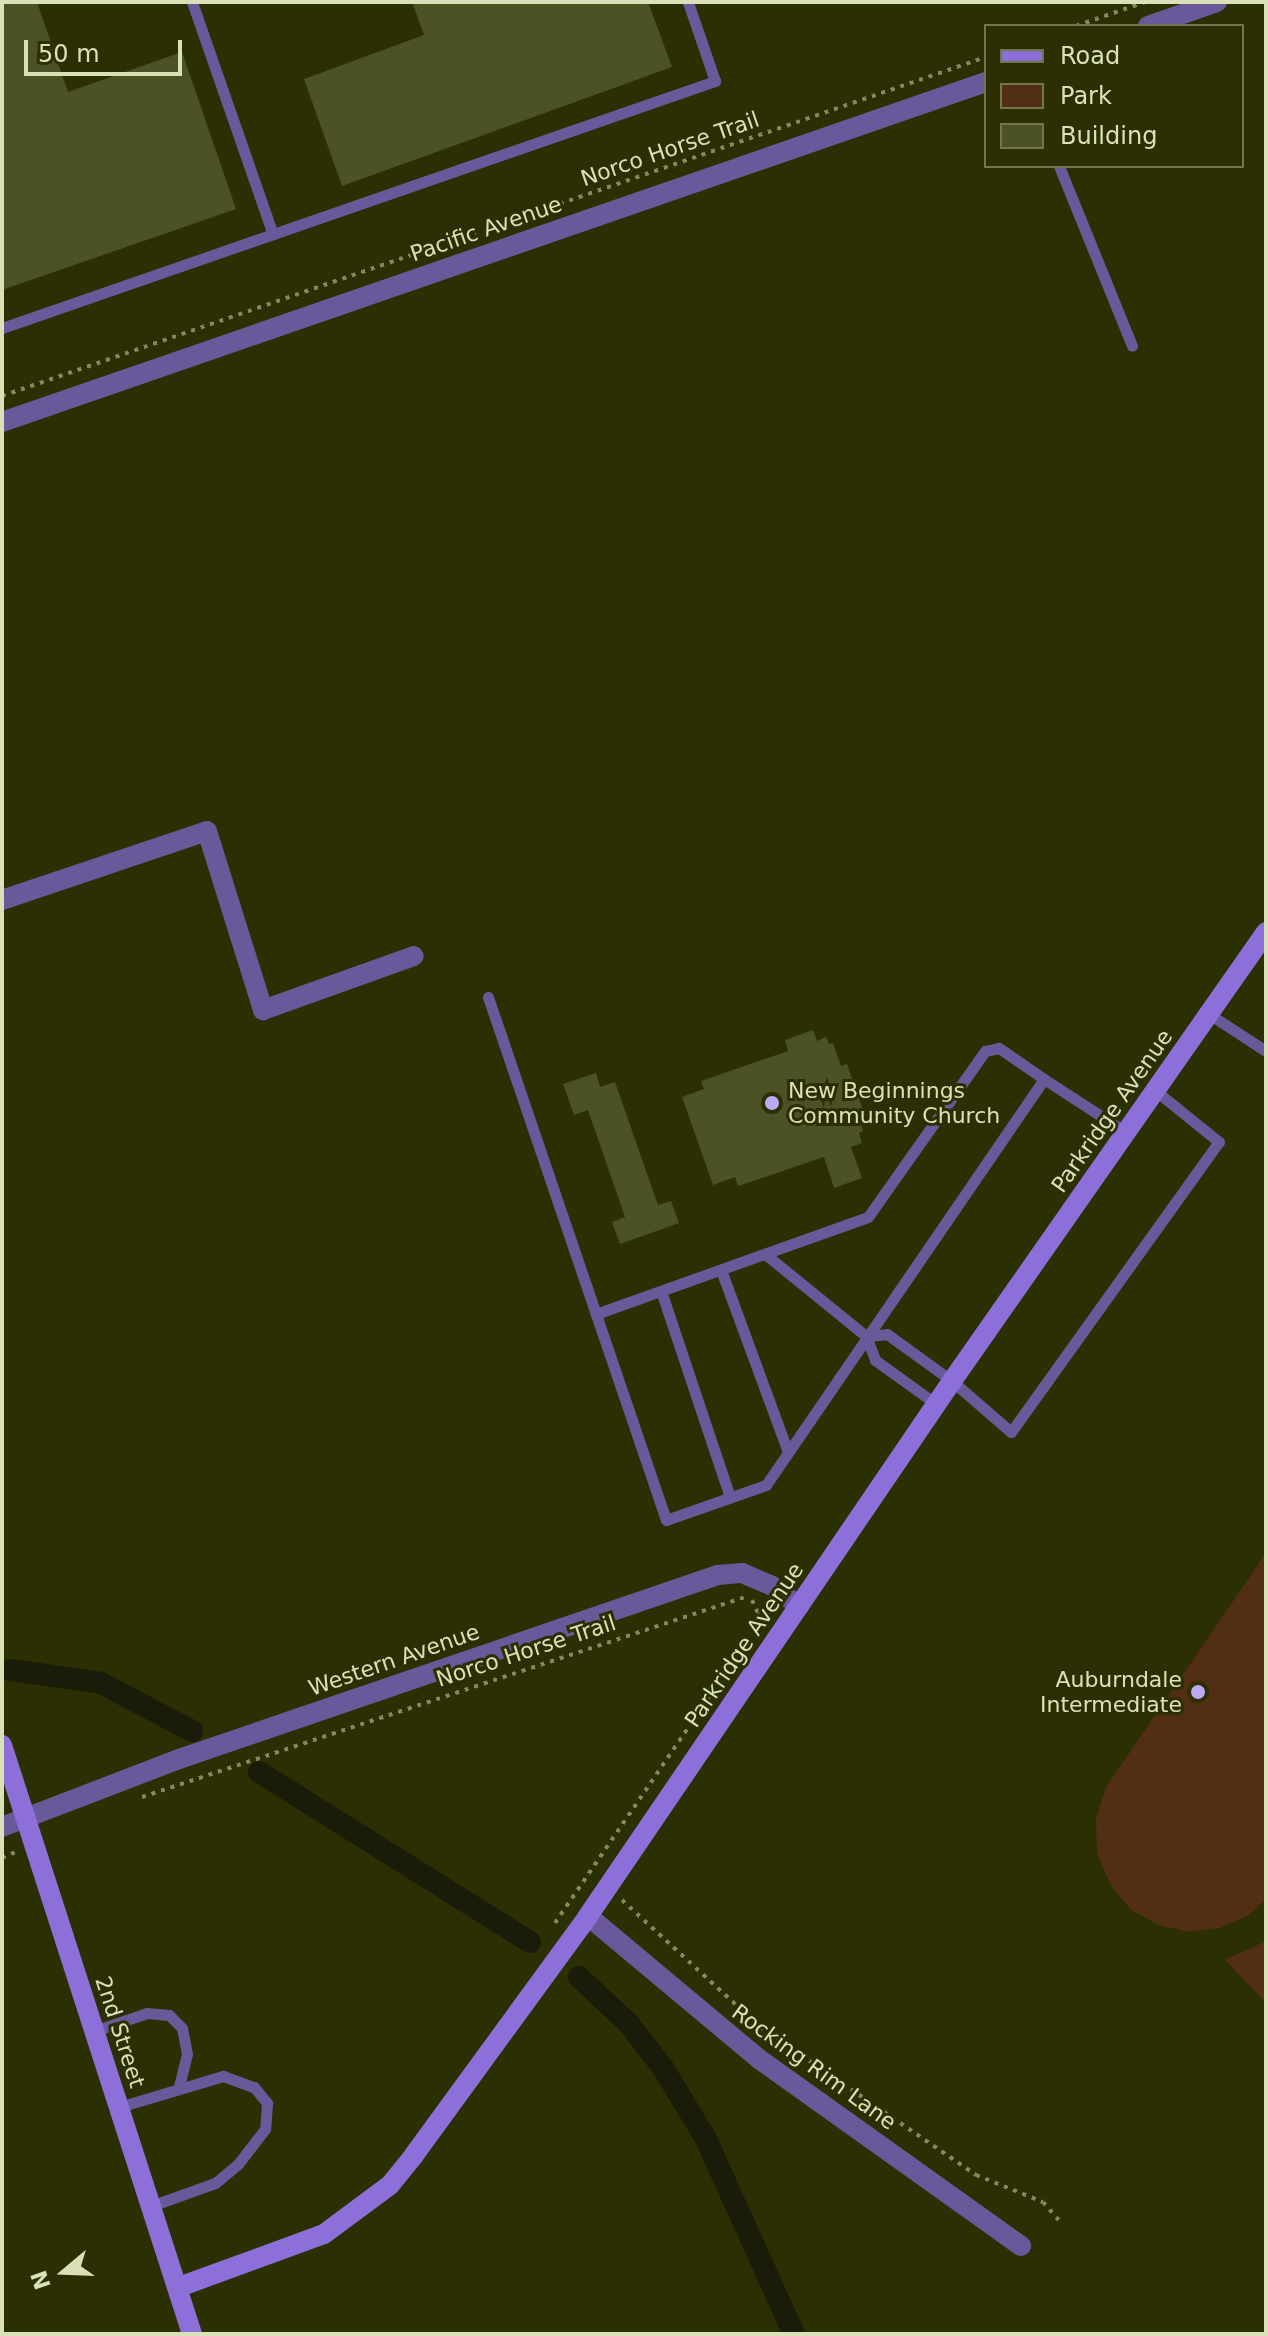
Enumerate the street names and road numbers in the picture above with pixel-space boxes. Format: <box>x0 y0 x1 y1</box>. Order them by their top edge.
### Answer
street label: Norco Horse Trail <box>577 106 763 192</box>
street label: Pacific Avenue <box>407 191 565 267</box>
street label: Parkridge Avenue <box>1046 1024 1178 1198</box>
street label: Parkridge Avenue <box>679 1558 809 1732</box>
street label: Norco Horse Trail <box>433 1610 619 1692</box>
street label: Western Avenue <box>305 1618 483 1702</box>
street label: 2nd Street <box>90 1973 150 2091</box>
street label: Rocking Rim Lane <box>727 1999 901 2135</box>

